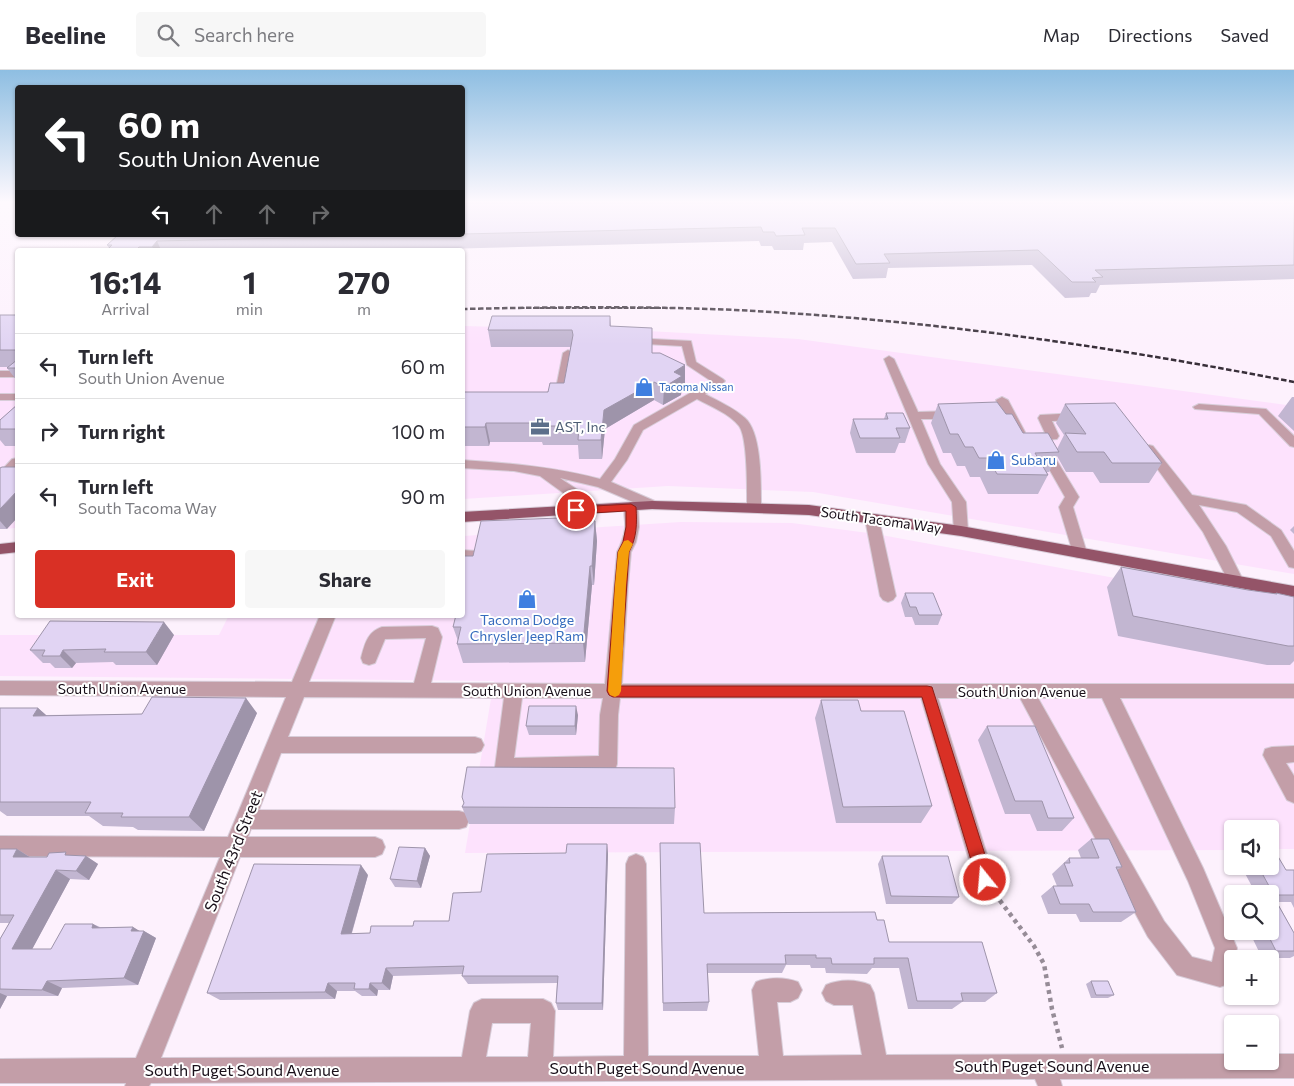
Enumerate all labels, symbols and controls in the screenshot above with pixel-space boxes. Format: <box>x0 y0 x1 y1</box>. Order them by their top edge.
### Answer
search box <box>136 12 486 57</box>
text: Beeline <box>25 20 106 49</box>
icon: search <box>154 21 182 49</box>
text: Search here <box>194 23 294 46</box>
text: Map <box>1043 24 1080 46</box>
text: Directions <box>1108 24 1192 46</box>
text: Saved <box>1220 24 1269 46</box>
text: 60 m <box>118 102 200 145</box>
icon: left <box>35 105 100 170</box>
text: South Union Avenue <box>118 145 320 172</box>
icon: left <box>147 200 175 228</box>
icon: ahead <box>200 200 228 228</box>
icon: ahead <box>253 200 281 228</box>
icon: right <box>306 200 334 228</box>
text: 16:14 <box>89 263 161 300</box>
text: 1 <box>243 263 256 300</box>
text: 270 <box>337 263 391 300</box>
text: Arrival <box>101 299 150 318</box>
text: min <box>236 299 263 318</box>
text: m <box>357 299 371 318</box>
text: Turn left <box>78 345 153 368</box>
icon: left <box>35 352 63 380</box>
text: 60 m <box>401 355 445 378</box>
text: South Union Avenue <box>78 368 225 387</box>
shop icon: Tacoma Nissan <box>633 376 655 398</box>
place label: Tacoma Nissan <box>659 380 734 393</box>
office icon: AST, Inc <box>529 416 551 438</box>
icon: right <box>35 417 63 445</box>
place label: AST, Inc <box>555 418 605 435</box>
text: Turn right <box>78 420 165 443</box>
text: 100 m <box>392 420 445 443</box>
shop icon: Subaru <box>985 449 1007 471</box>
place label: Subaru <box>1011 451 1056 468</box>
text: Turn left <box>78 475 153 498</box>
icon: left <box>35 482 63 510</box>
text: 90 m <box>401 485 445 508</box>
pin <box>555 489 597 531</box>
icon: arrive <box>562 496 590 524</box>
text: South Tacoma Way <box>78 498 217 517</box>
street label: South Tacoma Way <box>820 503 942 536</box>
button: Exit <box>35 550 235 608</box>
button: Share <box>245 550 445 608</box>
shop icon: Tacoma Dodge Chrysler Jeep Ram <box>516 588 538 610</box>
place label: Tacoma Dodge Chrysler Jeep Ram <box>470 611 584 644</box>
street label: South Union Avenue <box>58 680 186 697</box>
street label: South Union Avenue <box>463 682 591 699</box>
street label: South Union Avenue <box>958 683 1086 700</box>
street label: South 43rd Street <box>200 787 266 914</box>
map controls <box>1224 820 1279 1070</box>
button: sound <box>1224 820 1279 875</box>
position arrow <box>958 853 1010 905</box>
button: search <box>1224 885 1279 940</box>
button: + <box>1224 950 1279 1005</box>
button: − <box>1224 1015 1279 1070</box>
street label: South Puget Sound Avenue <box>955 1056 1149 1075</box>
street label: South Puget Sound Avenue <box>550 1058 744 1077</box>
street label: South Puget Sound Avenue <box>145 1060 339 1079</box>

